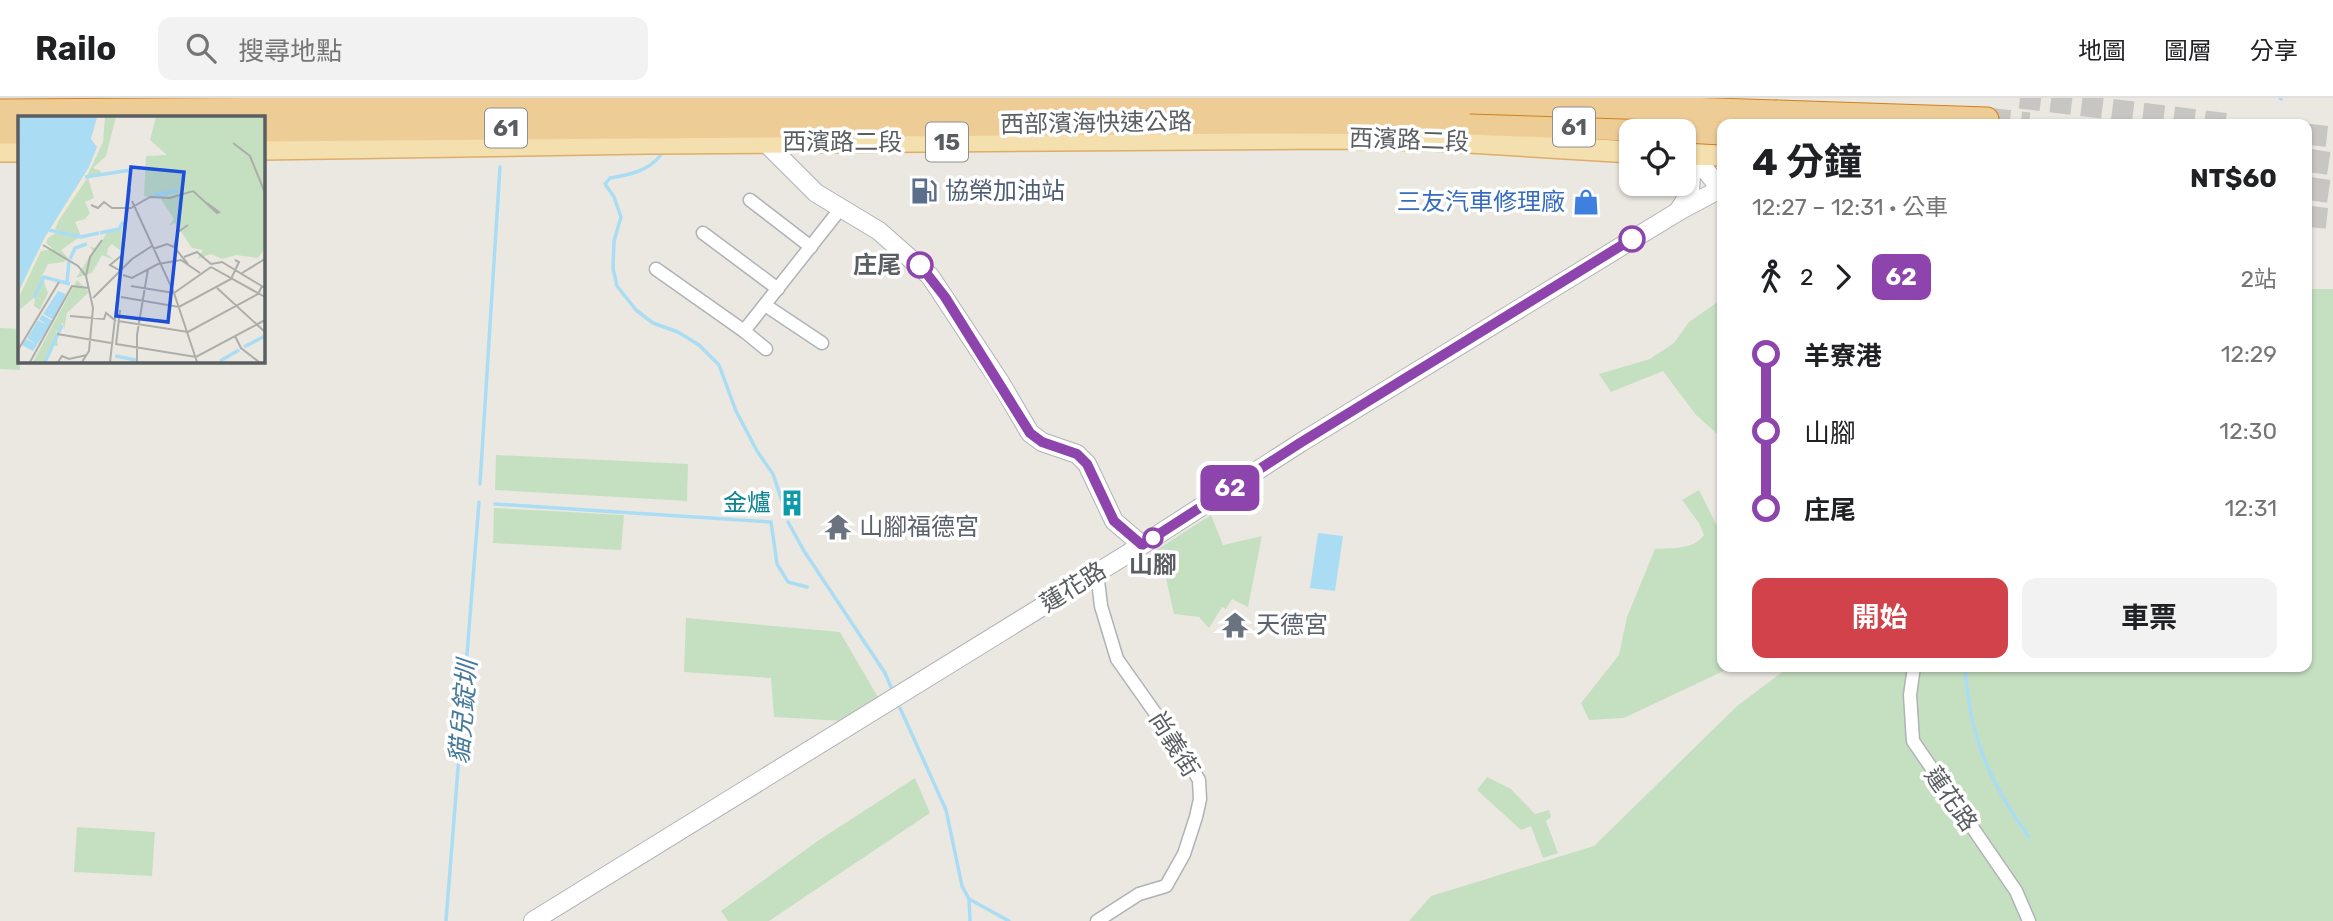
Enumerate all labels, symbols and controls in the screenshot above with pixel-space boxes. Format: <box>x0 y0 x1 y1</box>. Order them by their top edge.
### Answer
search box <box>158 17 648 80</box>
text: Railo <box>35 29 116 68</box>
icon: search <box>182 29 220 67</box>
text: 搜尋地點 <box>238 36 342 67</box>
text: 地圖 <box>2078 37 2126 65</box>
text: 圖層 <box>2164 37 2212 65</box>
text: 分享 <box>2250 37 2298 65</box>
street label: 西部濱海快速公路 <box>1000 107 1192 139</box>
road number: 61 <box>485 108 527 148</box>
road number: 61 <box>1553 108 1595 146</box>
inset map <box>18 116 264 362</box>
map controls <box>1619 119 1696 196</box>
button: locate <box>1619 119 1696 196</box>
road number: 15 <box>926 122 968 162</box>
street label: 西濱路二段 <box>1349 124 1469 156</box>
street label: 西濱路二段 <box>782 128 902 156</box>
text: 4 分鐘 <box>1752 139 1862 185</box>
text: NT$60 <box>2190 163 2277 194</box>
fuel station icon: 協榮加油站 <box>909 176 939 206</box>
place label: 協榮加油站 <box>945 177 1065 205</box>
shop icon: 三友汽車修理廠 <box>1571 187 1601 217</box>
place label: 三友汽車修理廠 <box>1397 188 1565 216</box>
text: 12:27 – 12:31 · 公車 <box>1752 193 1948 221</box>
unlabelled marker <box>1619 226 1645 252</box>
place label: 庄尾 <box>853 251 901 279</box>
marker: 庄尾 <box>907 252 933 278</box>
icon: walk <box>1752 258 1790 296</box>
icon: forward <box>1824 258 1862 296</box>
text: 2 <box>1800 263 1814 291</box>
text: 62 <box>1886 263 1917 291</box>
text: 2站 <box>2240 265 2277 293</box>
text: 12:29 <box>2221 340 2277 368</box>
text: 羊寮港 <box>1804 341 1882 372</box>
text: 12:30 <box>2219 417 2277 445</box>
text: 山腳 <box>1804 418 1856 449</box>
line badge: 62 <box>1198 465 1262 511</box>
text: 62 <box>1214 474 1246 502</box>
building icon: 金爐 <box>777 488 807 518</box>
place label: 金爐 <box>723 489 771 517</box>
text: 12:31 <box>2225 494 2277 522</box>
text: 庄尾 <box>1804 495 1856 526</box>
temple icon: 山腳福德宮 <box>823 512 853 542</box>
place label: 山腳福德宮 <box>859 513 979 541</box>
marker: 山腳 <box>1143 528 1163 548</box>
place label: 山腳 <box>1129 551 1177 579</box>
street label: 蓮花路 <box>1035 556 1111 618</box>
button: 開始 <box>1752 578 2008 658</box>
button: 車票 <box>2022 578 2277 658</box>
temple icon: 天德宮 <box>1220 610 1250 640</box>
place label: 天德宮 <box>1256 611 1328 639</box>
water label: 貓兒錠圳 <box>444 655 484 765</box>
street label: 尚義街 <box>1143 706 1205 782</box>
street label: 蓮花路 <box>1919 761 1983 837</box>

